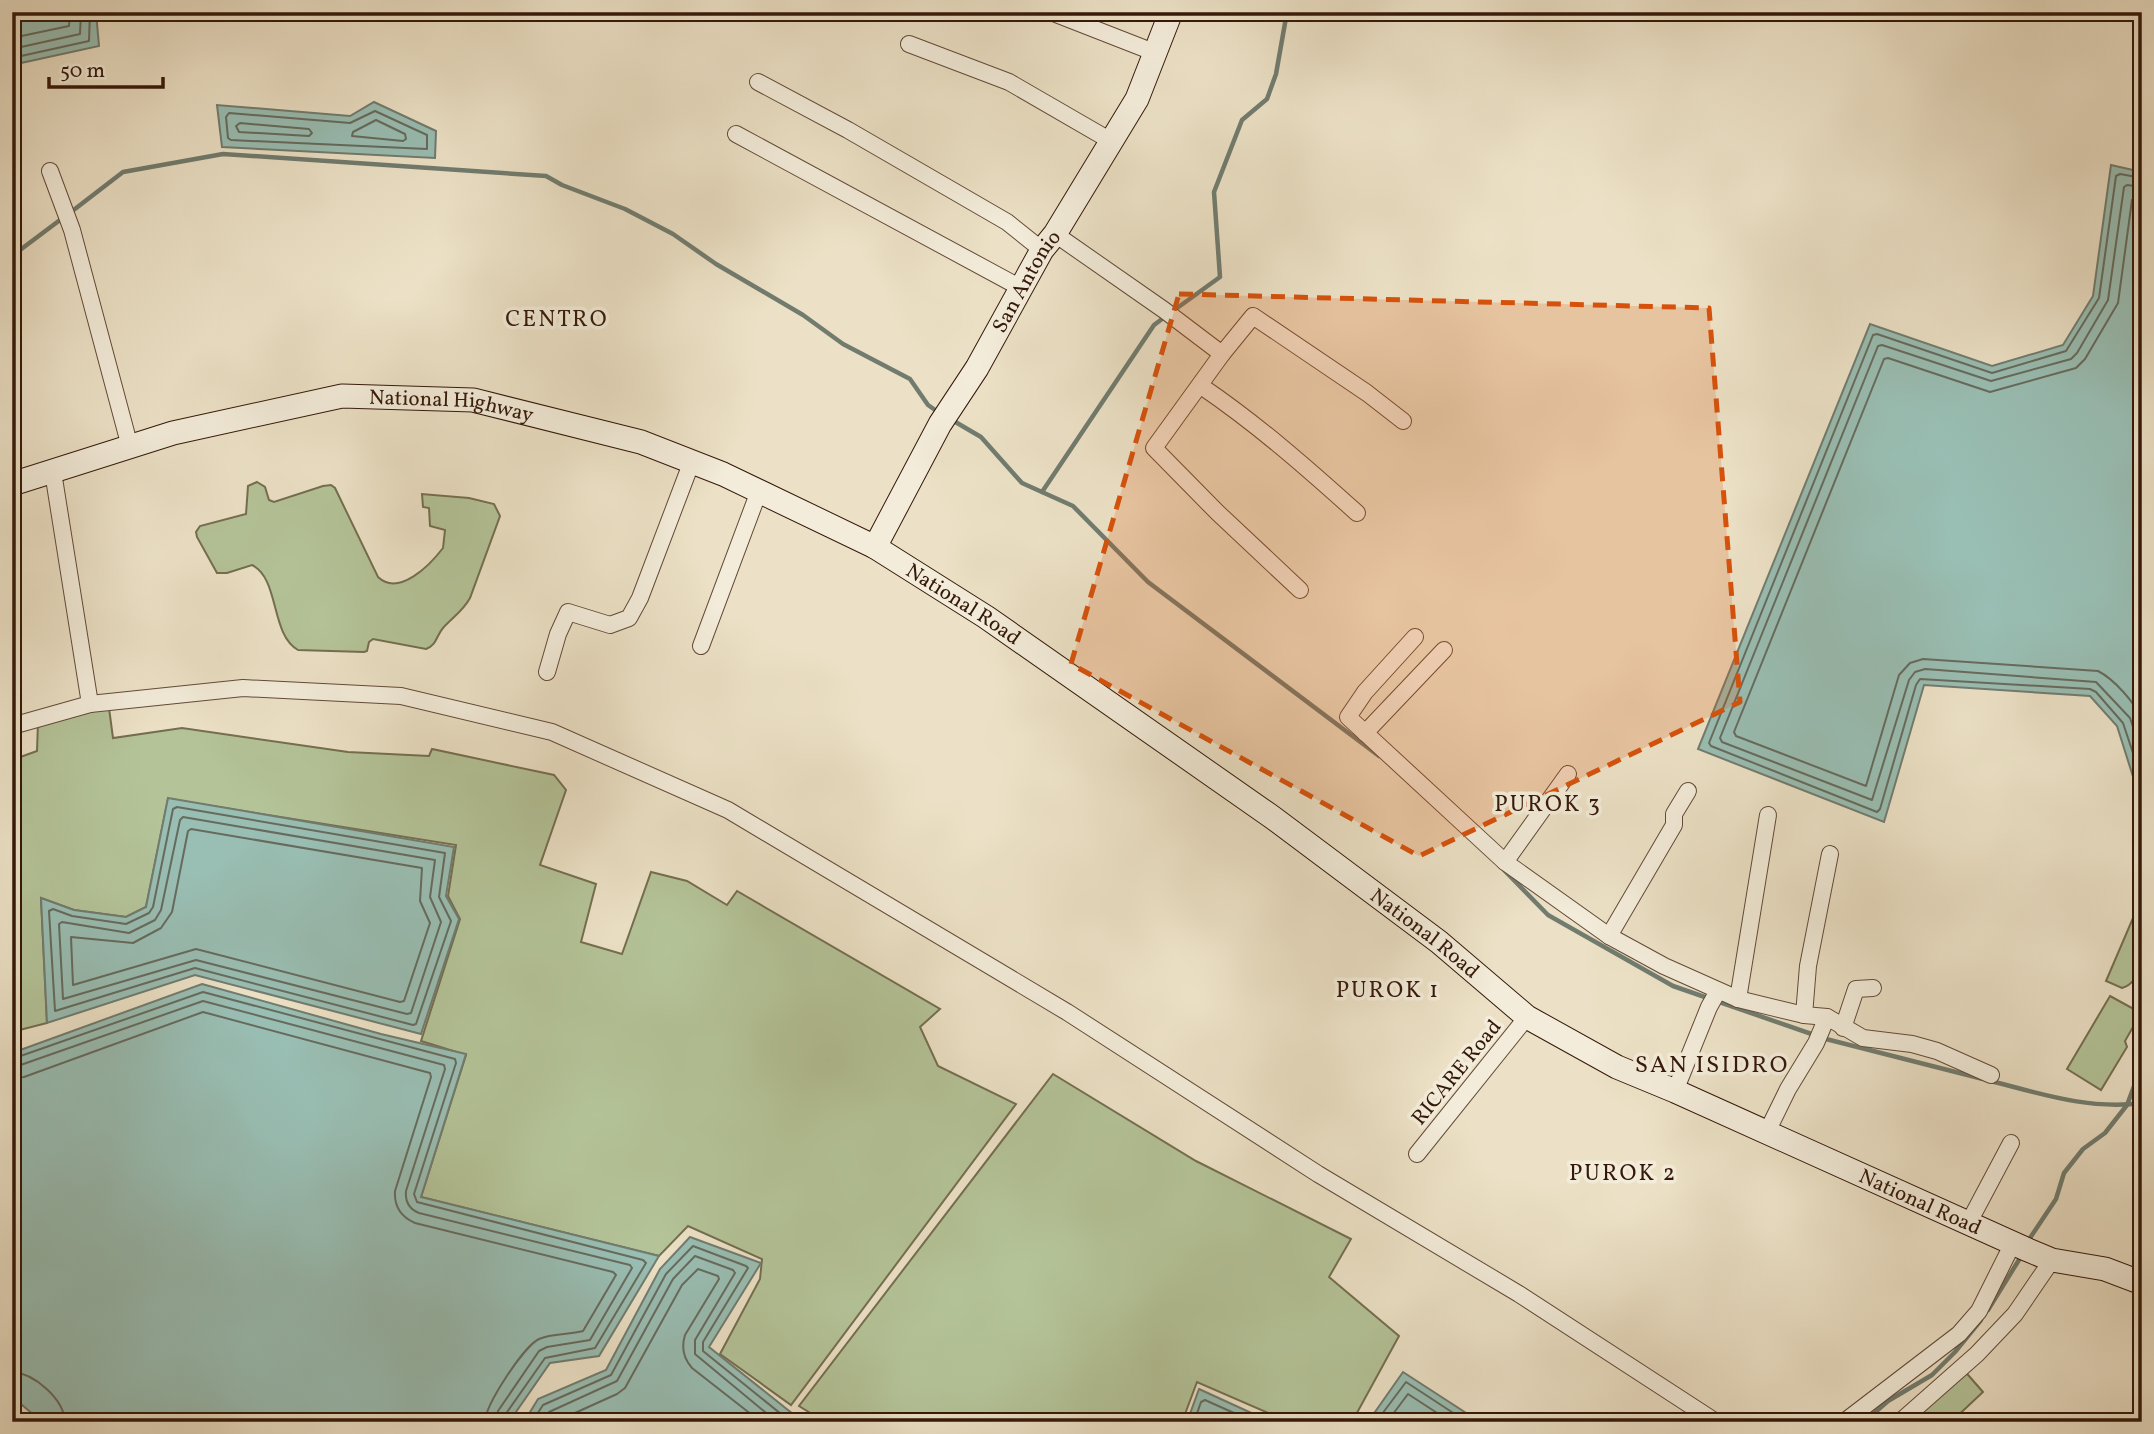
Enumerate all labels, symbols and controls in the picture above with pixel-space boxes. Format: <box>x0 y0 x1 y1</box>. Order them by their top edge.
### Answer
scale bar <box>49 46 163 90</box>
text: 50 m <box>60 57 105 86</box>
street label: San Antonio <box>986 224 1069 339</box>
district label: CENTRO <box>505 304 609 336</box>
street label: National Highway <box>369 384 537 431</box>
street label: National Road <box>900 557 1026 653</box>
district label: PUROK 3 <box>1494 789 1602 821</box>
street label: National Road <box>1363 882 1485 986</box>
district label: PUROK 1 <box>1336 975 1440 1007</box>
street label: RICARE Road <box>1405 1014 1509 1132</box>
district label: SAN ISIDRO <box>1635 1049 1789 1083</box>
district label: PUROK 2 <box>1569 1158 1677 1190</box>
street label: National Road <box>1854 1163 1986 1243</box>

